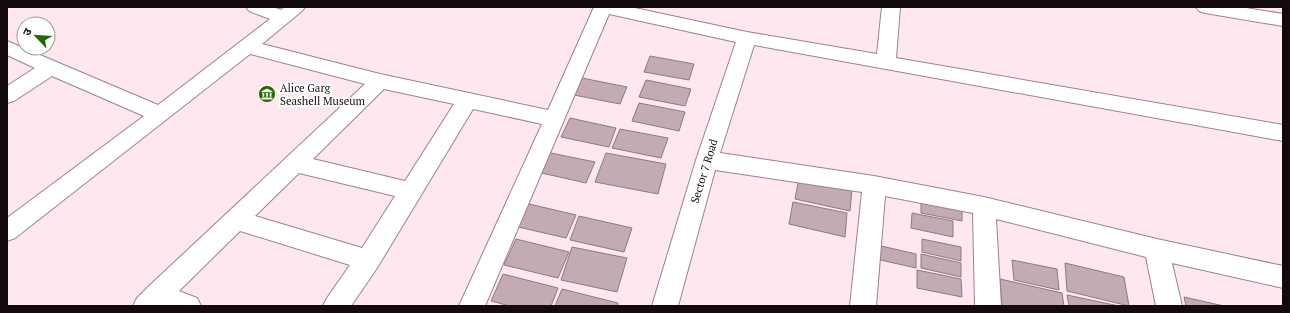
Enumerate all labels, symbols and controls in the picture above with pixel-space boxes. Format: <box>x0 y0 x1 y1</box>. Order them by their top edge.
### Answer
north arrow <box>16 16 56 56</box>
text: उ <box>19 25 35 38</box>
place label: Alice Garg Seashell Museum <box>280 81 365 108</box>
museum icon: Alice Garg Seashell Museum <box>257 84 277 104</box>
street label: Sector 7 Road <box>688 137 720 205</box>

